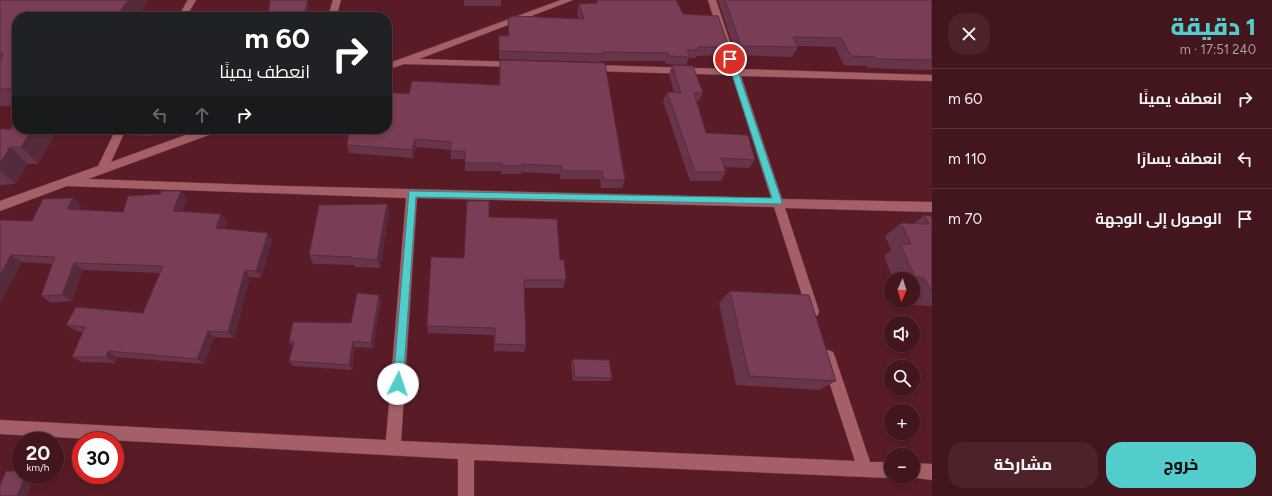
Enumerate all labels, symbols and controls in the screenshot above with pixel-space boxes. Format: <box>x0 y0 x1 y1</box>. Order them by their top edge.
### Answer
text: 1 دقيقة <box>1170 12 1256 41</box>
button: close <box>948 13 990 55</box>
text: 60 m <box>245 21 310 55</box>
icon: right <box>324 28 376 80</box>
pin <box>713 42 747 76</box>
text: 240 m · 17:51 <box>1180 42 1256 57</box>
icon: arrive <box>719 48 741 70</box>
text: انعطف يمينًا <box>219 61 310 83</box>
icon: right <box>1234 88 1256 110</box>
text: 60 m <box>948 90 983 108</box>
text: انعطف يمينًا <box>1138 90 1222 108</box>
icon: left <box>149 104 171 126</box>
icon: ahead <box>191 104 213 126</box>
icon: right <box>233 104 255 126</box>
icon: left <box>1234 148 1256 170</box>
text: 110 m <box>948 150 987 168</box>
text: انعطف يسارًا <box>1137 150 1222 168</box>
icon: arrive <box>1234 208 1256 230</box>
text: 70 m <box>948 210 982 228</box>
text: الوصول إلى الوجهة <box>1095 210 1222 228</box>
north arrow <box>884 272 920 308</box>
map controls <box>884 272 920 484</box>
button: sound <box>884 316 920 352</box>
button: search <box>884 360 920 396</box>
position arrow <box>377 363 419 405</box>
button: + <box>884 404 920 440</box>
speed limit sign: 30 <box>72 432 124 484</box>
text: 20 <box>26 441 50 465</box>
button: مشاركة <box>948 442 1098 488</box>
button: خروج <box>1106 442 1256 488</box>
button: − <box>884 448 920 484</box>
text: km/h <box>27 461 49 474</box>

